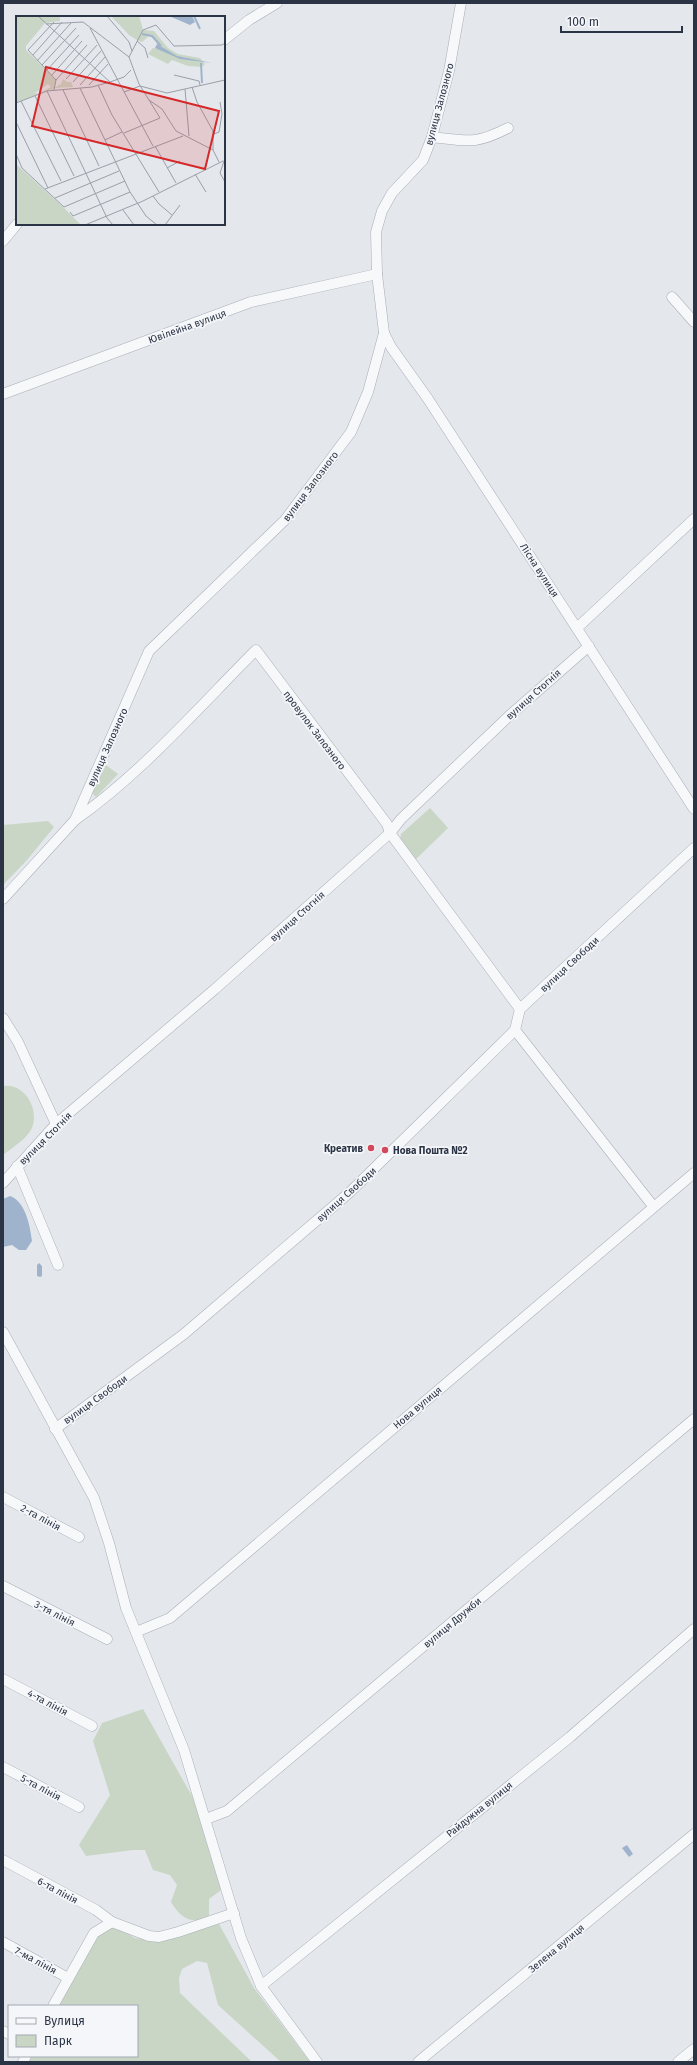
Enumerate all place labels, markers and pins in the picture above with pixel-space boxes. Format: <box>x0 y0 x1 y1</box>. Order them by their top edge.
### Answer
place label: Креатив <box>324 1143 363 1155</box>
marker: Креатив <box>366 1143 376 1153</box>
marker: Нова Пошта №2 <box>380 1145 390 1155</box>
place label: Нова Пошта №2 <box>393 1145 468 1157</box>

